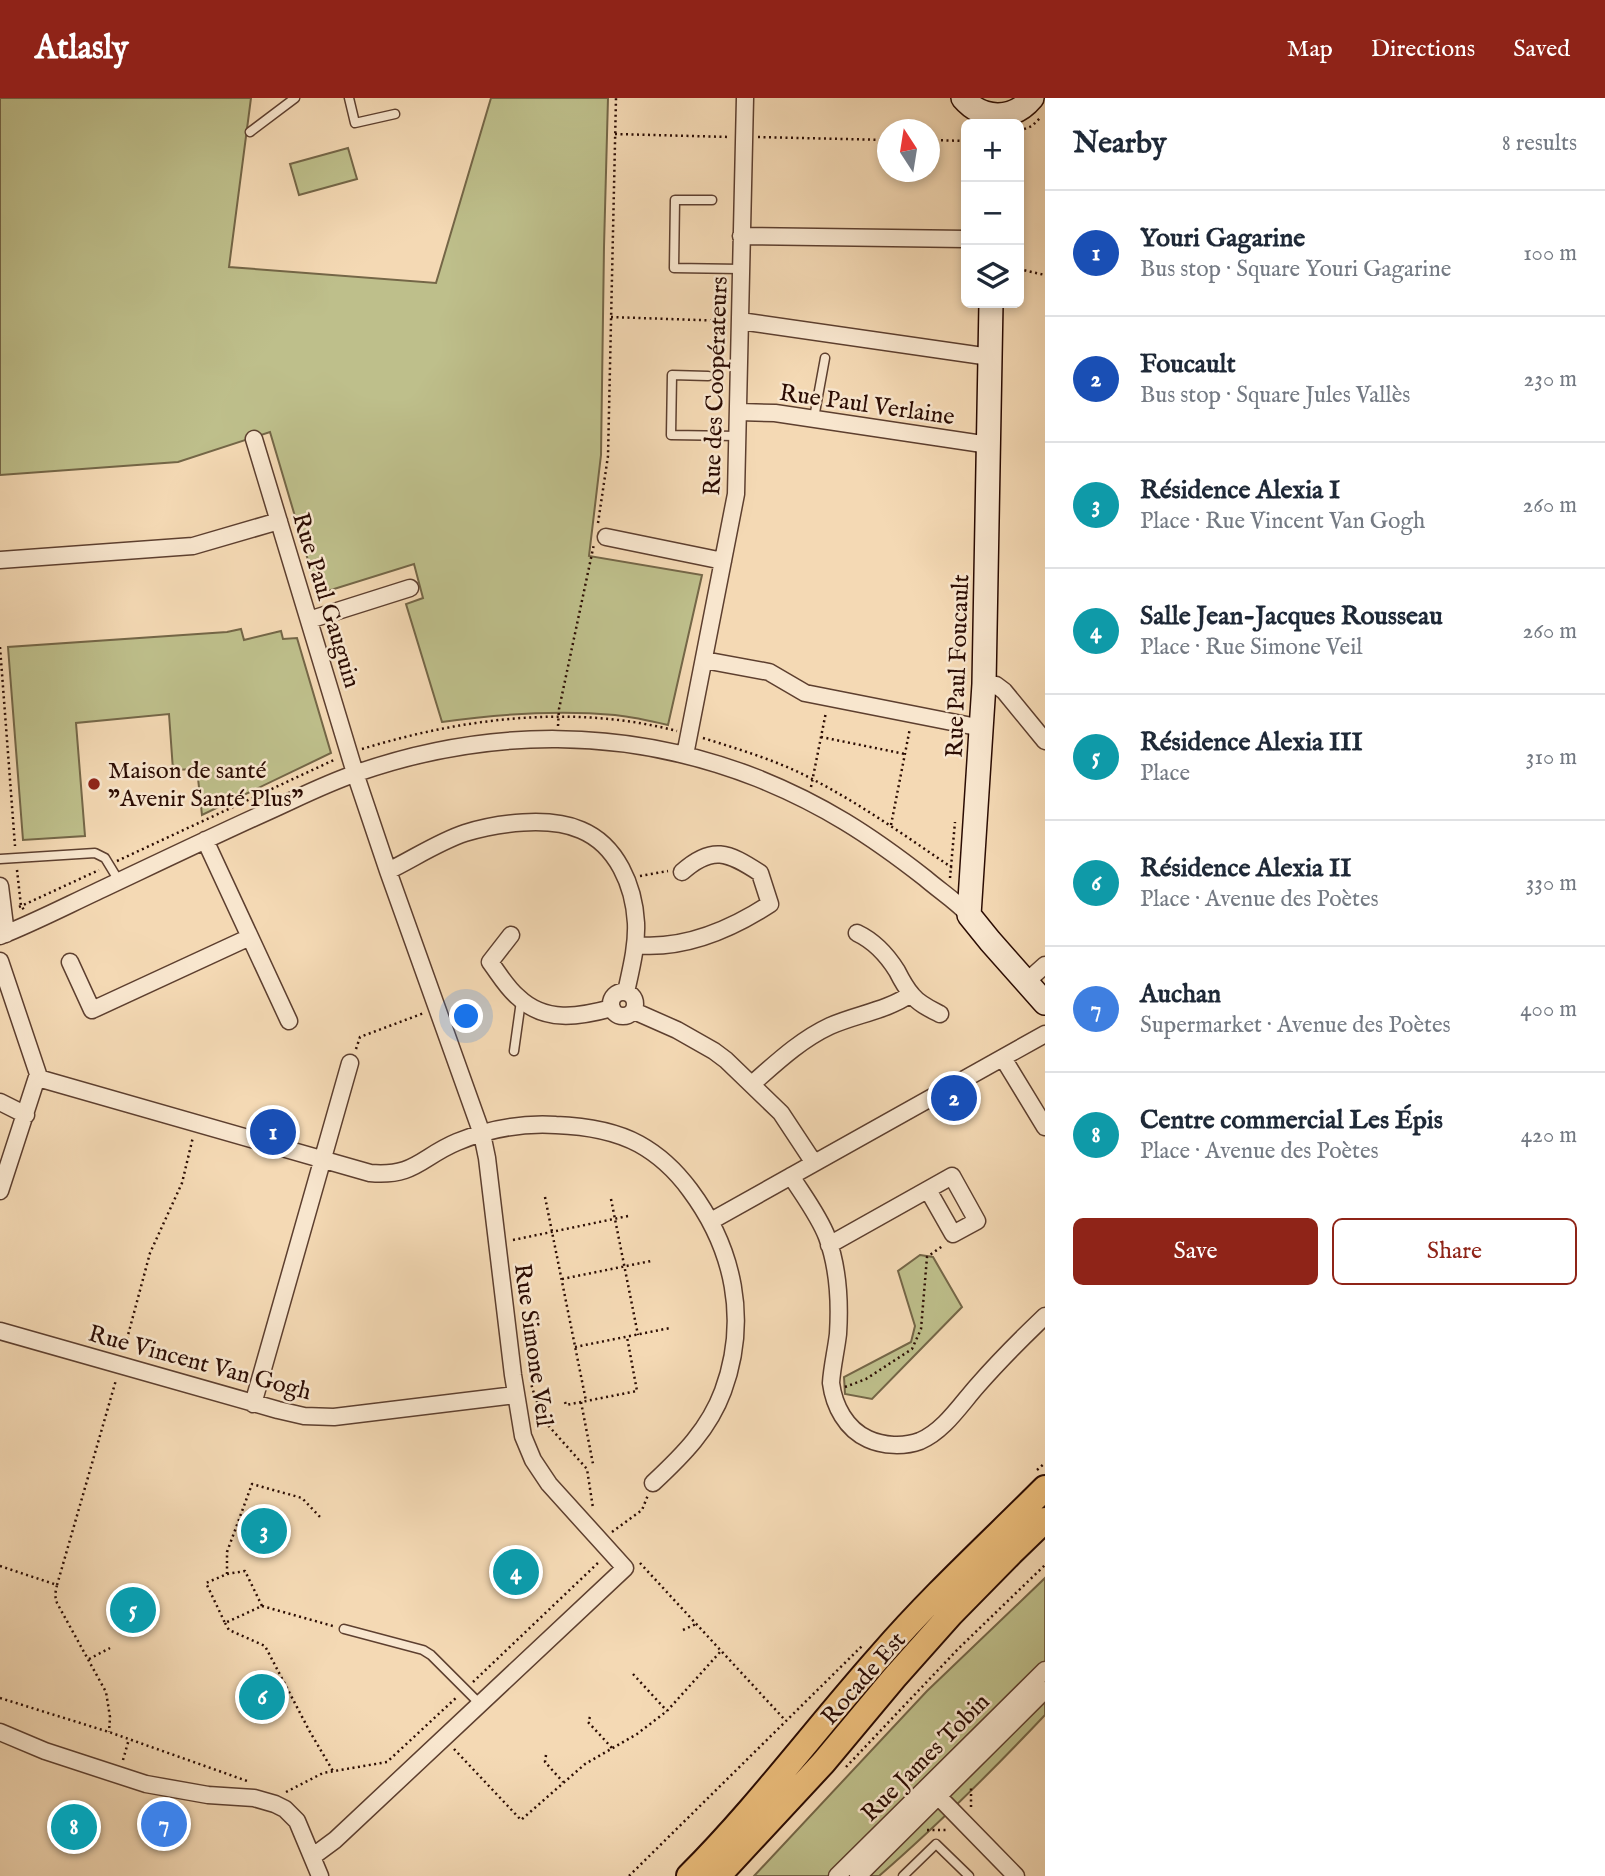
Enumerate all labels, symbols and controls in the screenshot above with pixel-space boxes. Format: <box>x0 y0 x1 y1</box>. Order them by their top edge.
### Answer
text: Atlasly <box>35 28 128 70</box>
text: Map <box>1287 34 1333 65</box>
text: Directions <box>1371 34 1475 65</box>
text: Saved <box>1513 34 1570 65</box>
north arrow <box>877 119 940 182</box>
map controls <box>961 119 1024 308</box>
button: + <box>961 119 1024 182</box>
text: Nearby <box>1073 125 1166 163</box>
text: 8 results <box>1502 129 1577 158</box>
button: − <box>961 182 1024 245</box>
text: Youri Gagarine <box>1140 222 1305 255</box>
text: 1 <box>1092 239 1100 268</box>
text: 100 m <box>1523 239 1577 268</box>
button: layers <box>961 245 1024 308</box>
text: Bus stop · Square Youri Gagarine <box>1140 255 1451 284</box>
street label: Rue des Coopérateurs <box>697 276 736 496</box>
text: Foucault <box>1140 348 1236 381</box>
text: 2 <box>1091 365 1101 394</box>
text: 230 m <box>1524 365 1577 394</box>
street label: Rue Paul Verlaine <box>777 378 956 433</box>
text: Bus stop · Square Jules Vallès <box>1140 381 1410 410</box>
text: Résidence Alexia I <box>1140 474 1340 507</box>
text: 3 <box>1092 491 1100 520</box>
text: 260 m <box>1522 491 1577 520</box>
text: Place · Rue Vincent Van Gogh <box>1140 507 1425 536</box>
street label: Rue Paul Gauguin <box>284 509 367 692</box>
street label: Rue Paul Foucault <box>940 574 977 758</box>
text: Salle Jean-Jacques Rousseau <box>1140 600 1443 633</box>
text: 4 <box>1090 617 1102 646</box>
text: 260 m <box>1522 617 1577 646</box>
text: Place · Rue Simone Veil <box>1140 633 1363 662</box>
text: Résidence Alexia III <box>1140 726 1363 759</box>
text: 5 <box>1092 743 1100 772</box>
text: 310 m <box>1526 743 1577 772</box>
place label: Maison de santé "Avenir Santé Plus" <box>108 756 304 815</box>
text: Place <box>1140 759 1190 788</box>
marker: Maison de santé "Avenir Santé Plus" <box>86 776 102 792</box>
text: Résidence Alexia II <box>1140 852 1351 885</box>
text: 6 <box>1091 869 1101 898</box>
text: 330 m <box>1526 869 1577 898</box>
text: Place · Avenue des Poètes <box>1140 885 1379 914</box>
text: Auchan <box>1140 978 1221 1011</box>
text: 7 <box>1091 995 1101 1024</box>
text: 400 m <box>1520 995 1577 1024</box>
your location <box>449 999 483 1033</box>
text: Supermarket · Avenue des Poètes <box>1140 1011 1451 1040</box>
pin: 2 <box>931 1072 977 1124</box>
text: Centre commercial Les Épis <box>1140 1104 1443 1137</box>
pin: 1 <box>250 1106 296 1158</box>
text: 8 <box>1091 1121 1101 1150</box>
text: 420 m <box>1521 1121 1577 1150</box>
text: Place · Avenue des Poètes <box>1140 1137 1379 1166</box>
button: Save <box>1073 1218 1318 1285</box>
button: Share <box>1332 1218 1577 1285</box>
street label: Rue Simone Veil <box>506 1262 559 1429</box>
street label: Rue Vincent Van Gogh <box>85 1319 315 1408</box>
pin: 3 <box>241 1505 287 1557</box>
pin: 4 <box>493 1546 539 1598</box>
pin: 5 <box>110 1584 156 1636</box>
street label: Rocade Est <box>815 1626 913 1732</box>
pin: 6 <box>239 1671 285 1723</box>
street label: Rue James Tobin <box>855 1687 997 1829</box>
pin: 7 <box>141 1798 187 1850</box>
pin: 8 <box>51 1801 97 1853</box>

